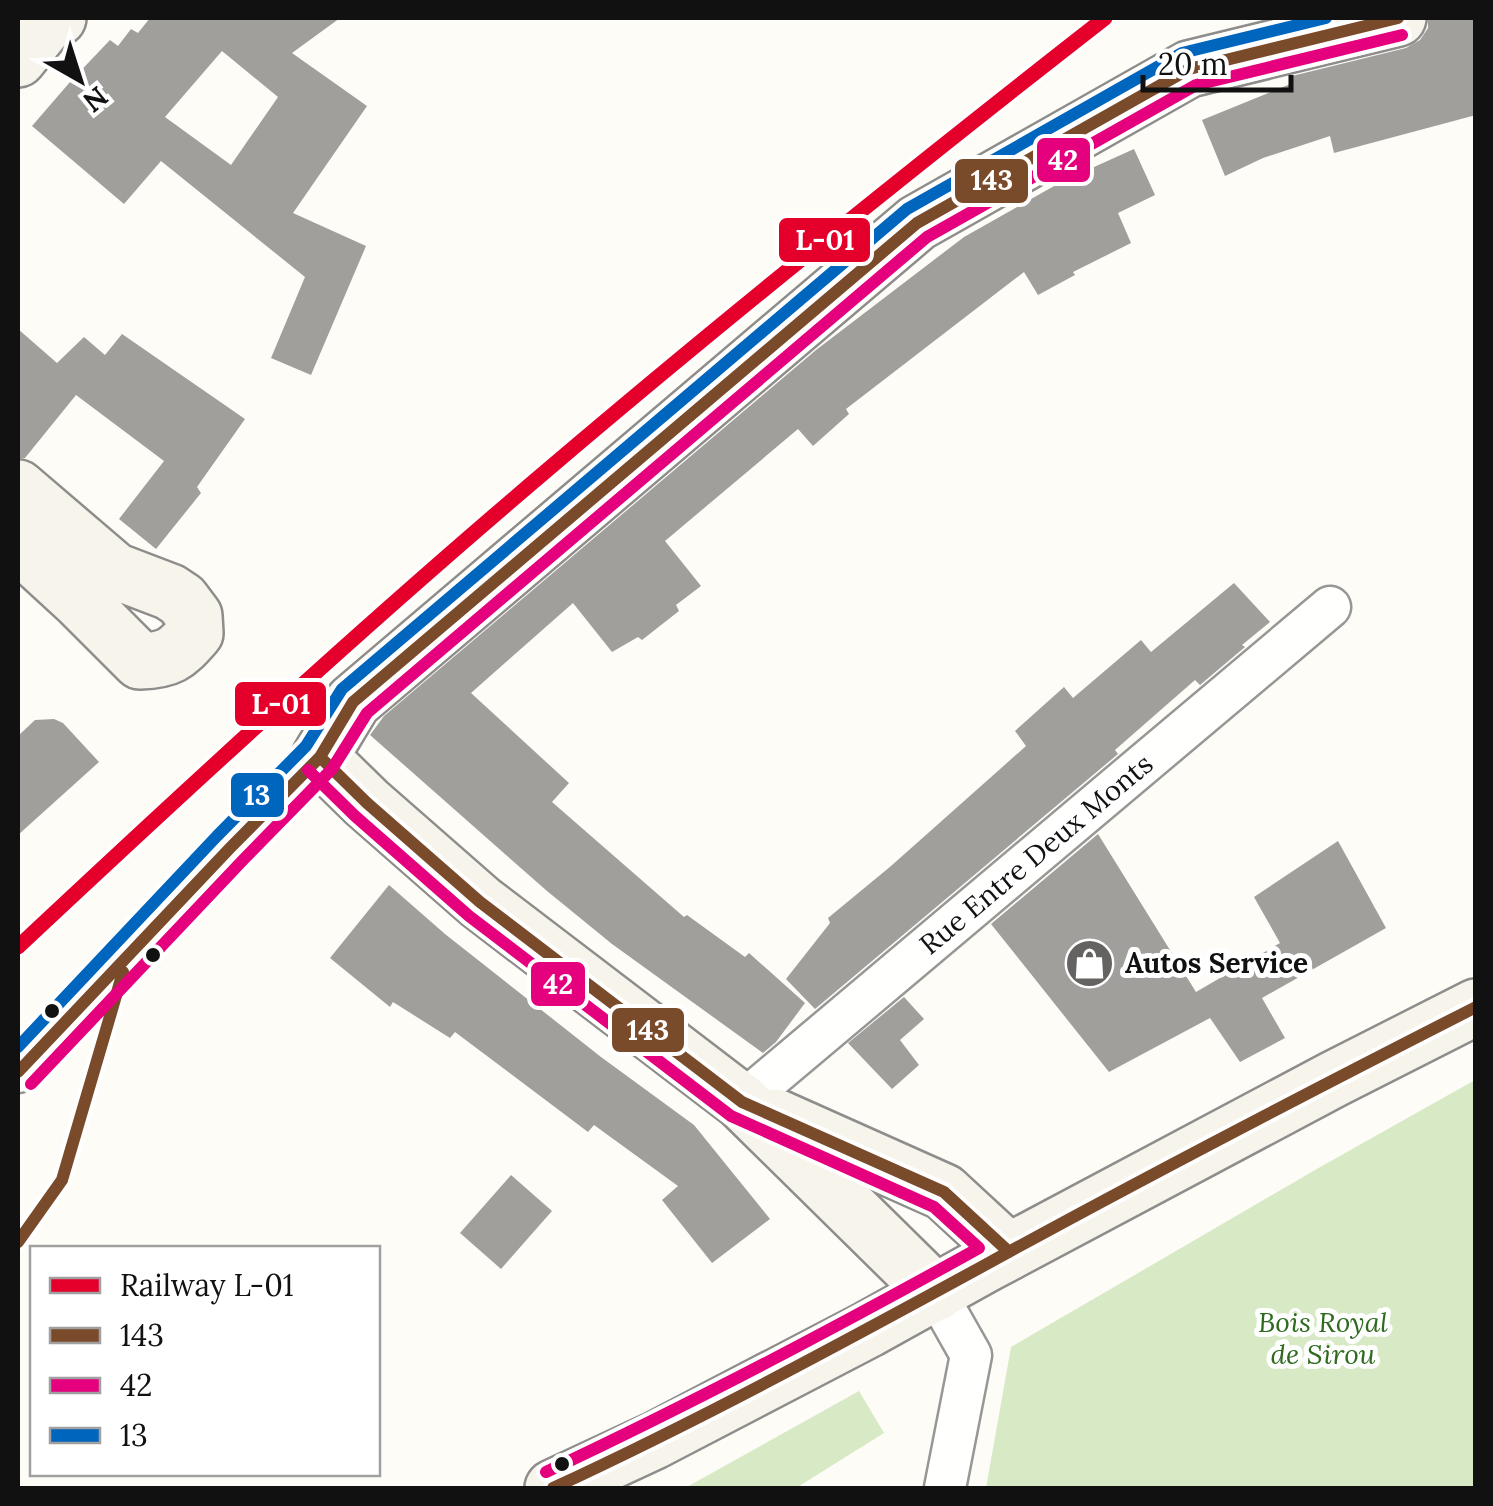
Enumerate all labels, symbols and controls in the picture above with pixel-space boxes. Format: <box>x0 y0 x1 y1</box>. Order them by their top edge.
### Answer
north arrow <box>30 30 130 130</box>
scale bar <box>1143 30 1290 92</box>
text: 20 m <box>1158 45 1227 83</box>
text: N <box>76 79 115 120</box>
line badge: 42 <box>1035 136 1092 184</box>
text: 42 <box>1048 142 1078 178</box>
line badge: 143 <box>953 157 1030 205</box>
text: 143 <box>971 162 1013 198</box>
line badge: L-01 <box>777 216 872 264</box>
text: L-01 <box>795 222 855 258</box>
line badge: L-01 <box>233 680 328 728</box>
text: L-01 <box>251 686 311 722</box>
street label: Rue Entre Deux Monts <box>912 746 1160 962</box>
line badge: 13 <box>229 771 286 819</box>
text: 13 <box>243 777 271 813</box>
shop icon: Autos Service <box>1064 937 1116 989</box>
unlabelled marker <box>143 945 163 965</box>
place label: Autos Service <box>1125 945 1308 981</box>
line badge: 42 <box>529 960 587 1008</box>
text: 42 <box>543 966 573 1002</box>
unlabelled marker <box>42 1001 62 1021</box>
line badge: 143 <box>610 1006 686 1054</box>
text: 143 <box>627 1012 669 1048</box>
legend <box>30 1246 380 1476</box>
text: Railway L-01 <box>120 1266 294 1305</box>
park label: Bois Royal de Sirou <box>1258 1304 1388 1372</box>
text: 143 <box>120 1316 164 1354</box>
text: 42 <box>120 1366 152 1404</box>
text: 13 <box>120 1416 148 1454</box>
unlabelled marker <box>552 1454 572 1474</box>

